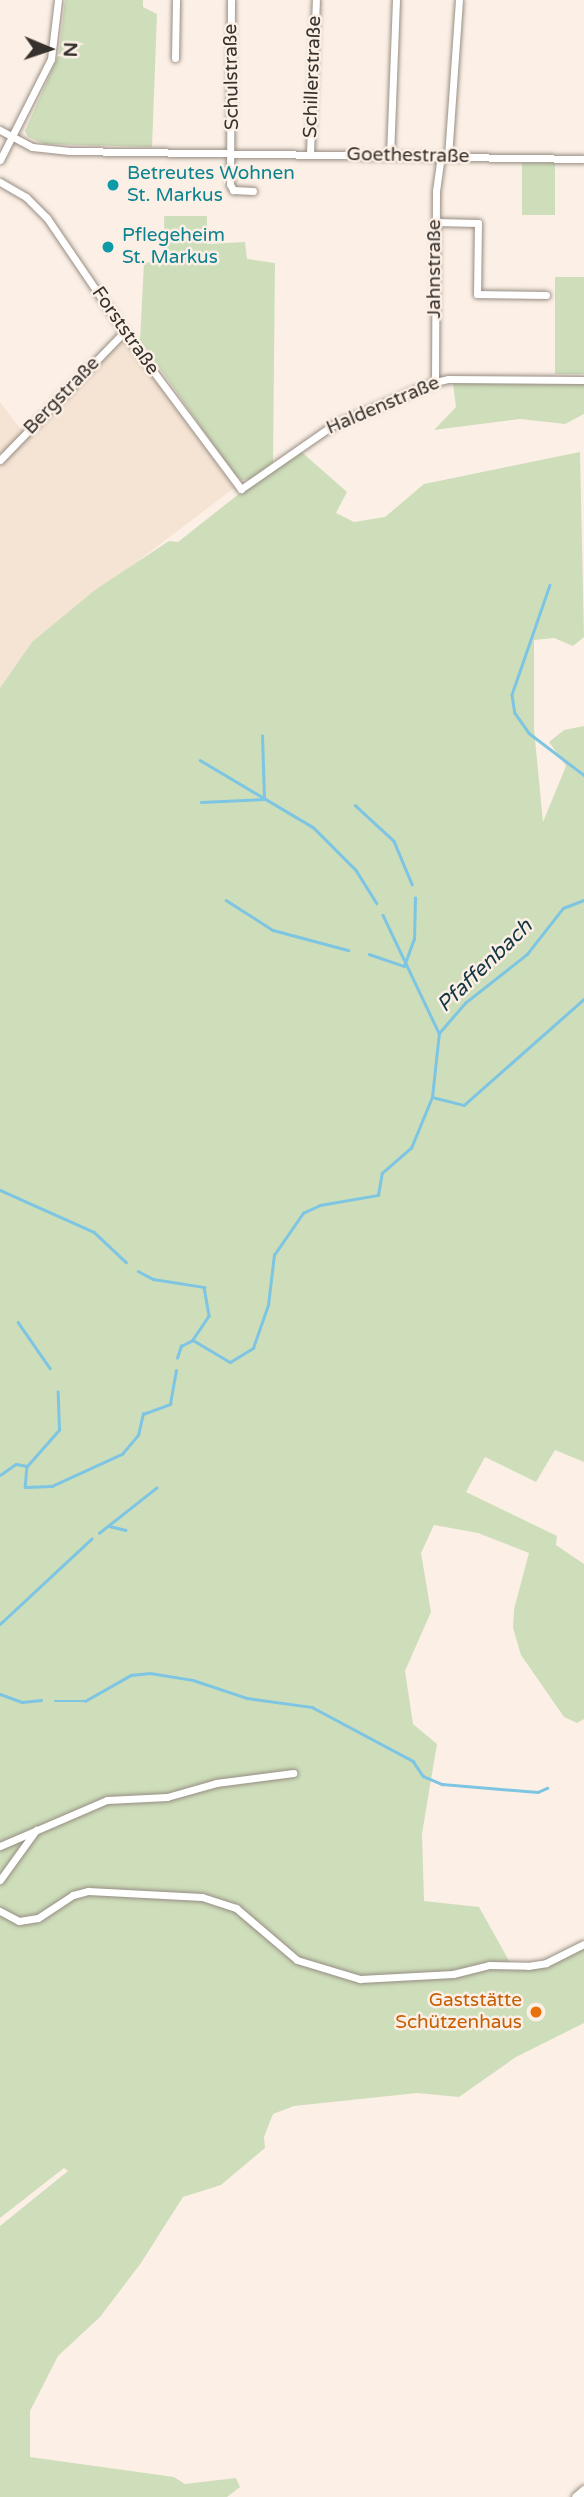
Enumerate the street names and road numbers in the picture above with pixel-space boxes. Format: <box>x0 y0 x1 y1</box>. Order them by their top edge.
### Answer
street label: Schillerstraße <box>299 16 327 138</box>
street label: Schulstraße <box>220 24 244 130</box>
street label: Goethestraße <box>346 144 470 168</box>
street label: Jahnstraße <box>424 219 446 319</box>
street label: Forststraße <box>86 282 164 380</box>
street label: Bergstraße <box>19 352 105 440</box>
street label: Haldenstraße <box>323 372 443 440</box>

